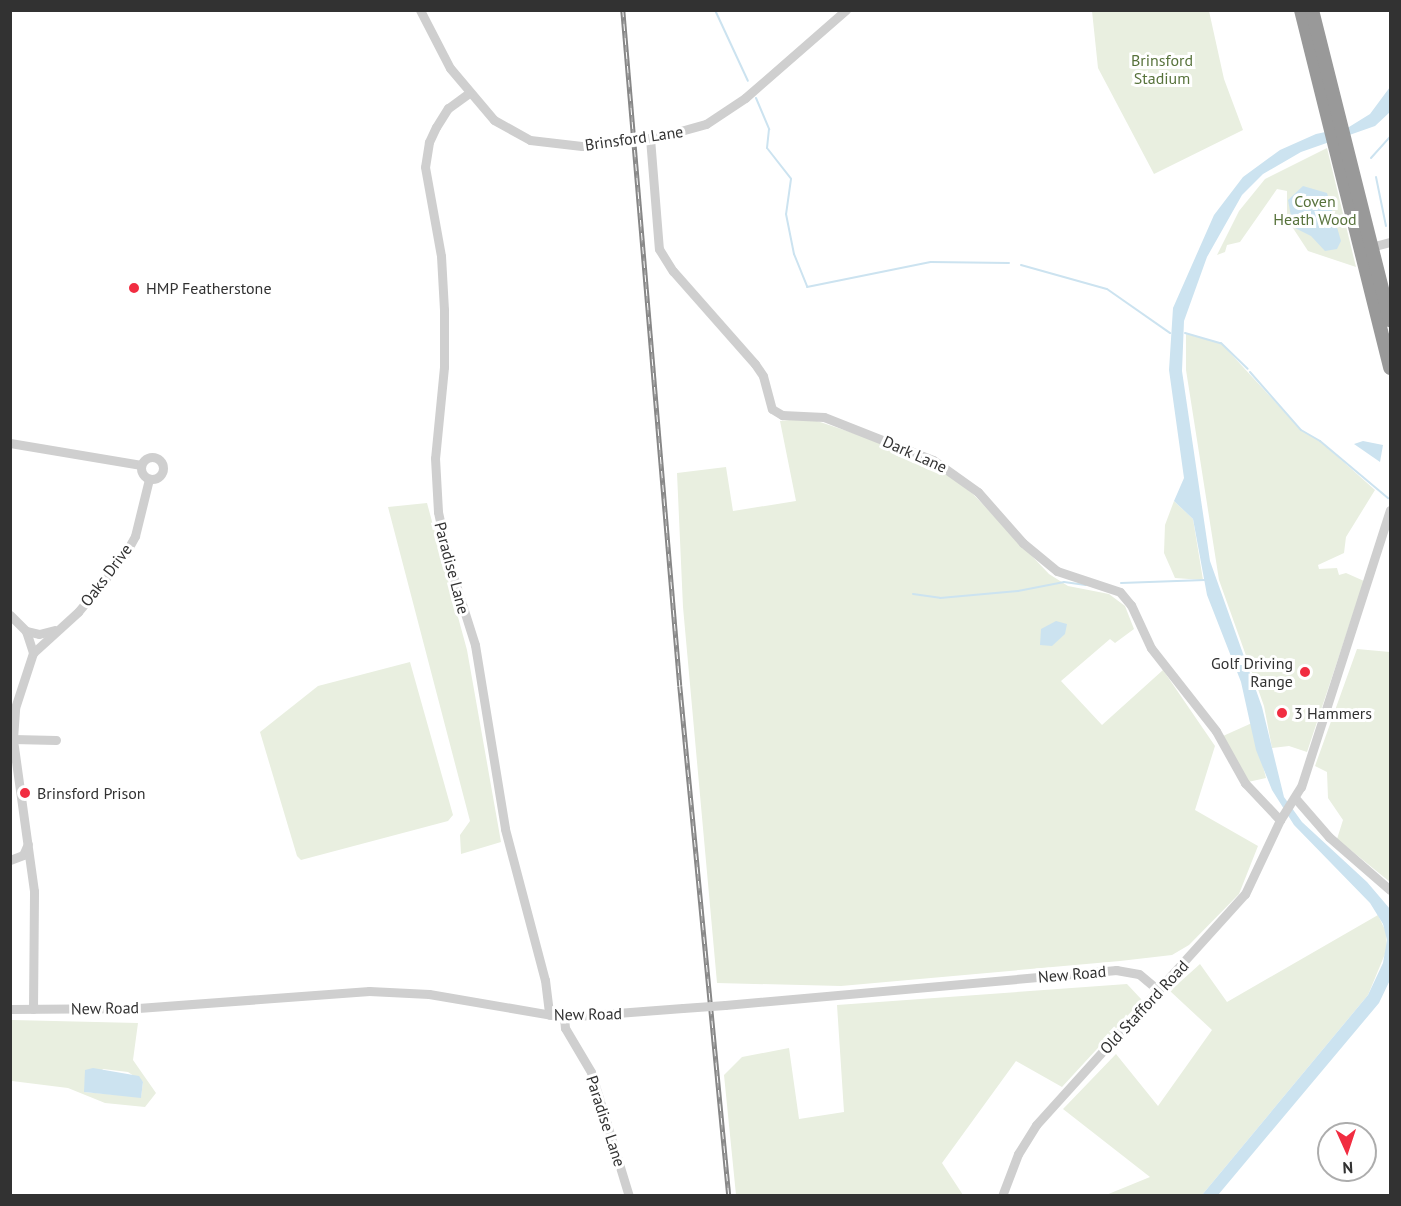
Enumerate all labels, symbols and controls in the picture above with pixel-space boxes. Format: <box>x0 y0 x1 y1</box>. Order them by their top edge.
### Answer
park label: Brinsford Stadium <box>1131 50 1193 88</box>
street label: Brinsford Lane <box>584 122 684 154</box>
park label: Coven Heath Wood <box>1273 191 1357 229</box>
place label: HMP Featherstone <box>146 278 272 298</box>
marker: HMP Featherstone <box>127 281 141 295</box>
street label: Dark Lane <box>880 431 950 477</box>
street label: Paradise Lane <box>430 520 474 616</box>
street label: Oaks Drive <box>76 540 136 610</box>
place label: Golf Driving Range <box>1211 653 1293 691</box>
marker: Golf Driving Range <box>1298 665 1312 679</box>
place label: 3 Hammers <box>1294 703 1372 723</box>
marker: 3 Hammers <box>1275 706 1289 720</box>
place label: Brinsford Prison <box>37 783 146 803</box>
marker: Brinsford Prison <box>18 786 32 800</box>
street label: Old Stafford Road <box>1096 956 1192 1058</box>
street label: New Road <box>1037 961 1107 987</box>
street label: New Road <box>71 998 139 1018</box>
street label: New Road <box>554 1004 622 1024</box>
street label: Paradise Lane <box>582 1073 630 1169</box>
north arrow <box>1317 1122 1377 1182</box>
text: N <box>1342 1158 1354 1178</box>

